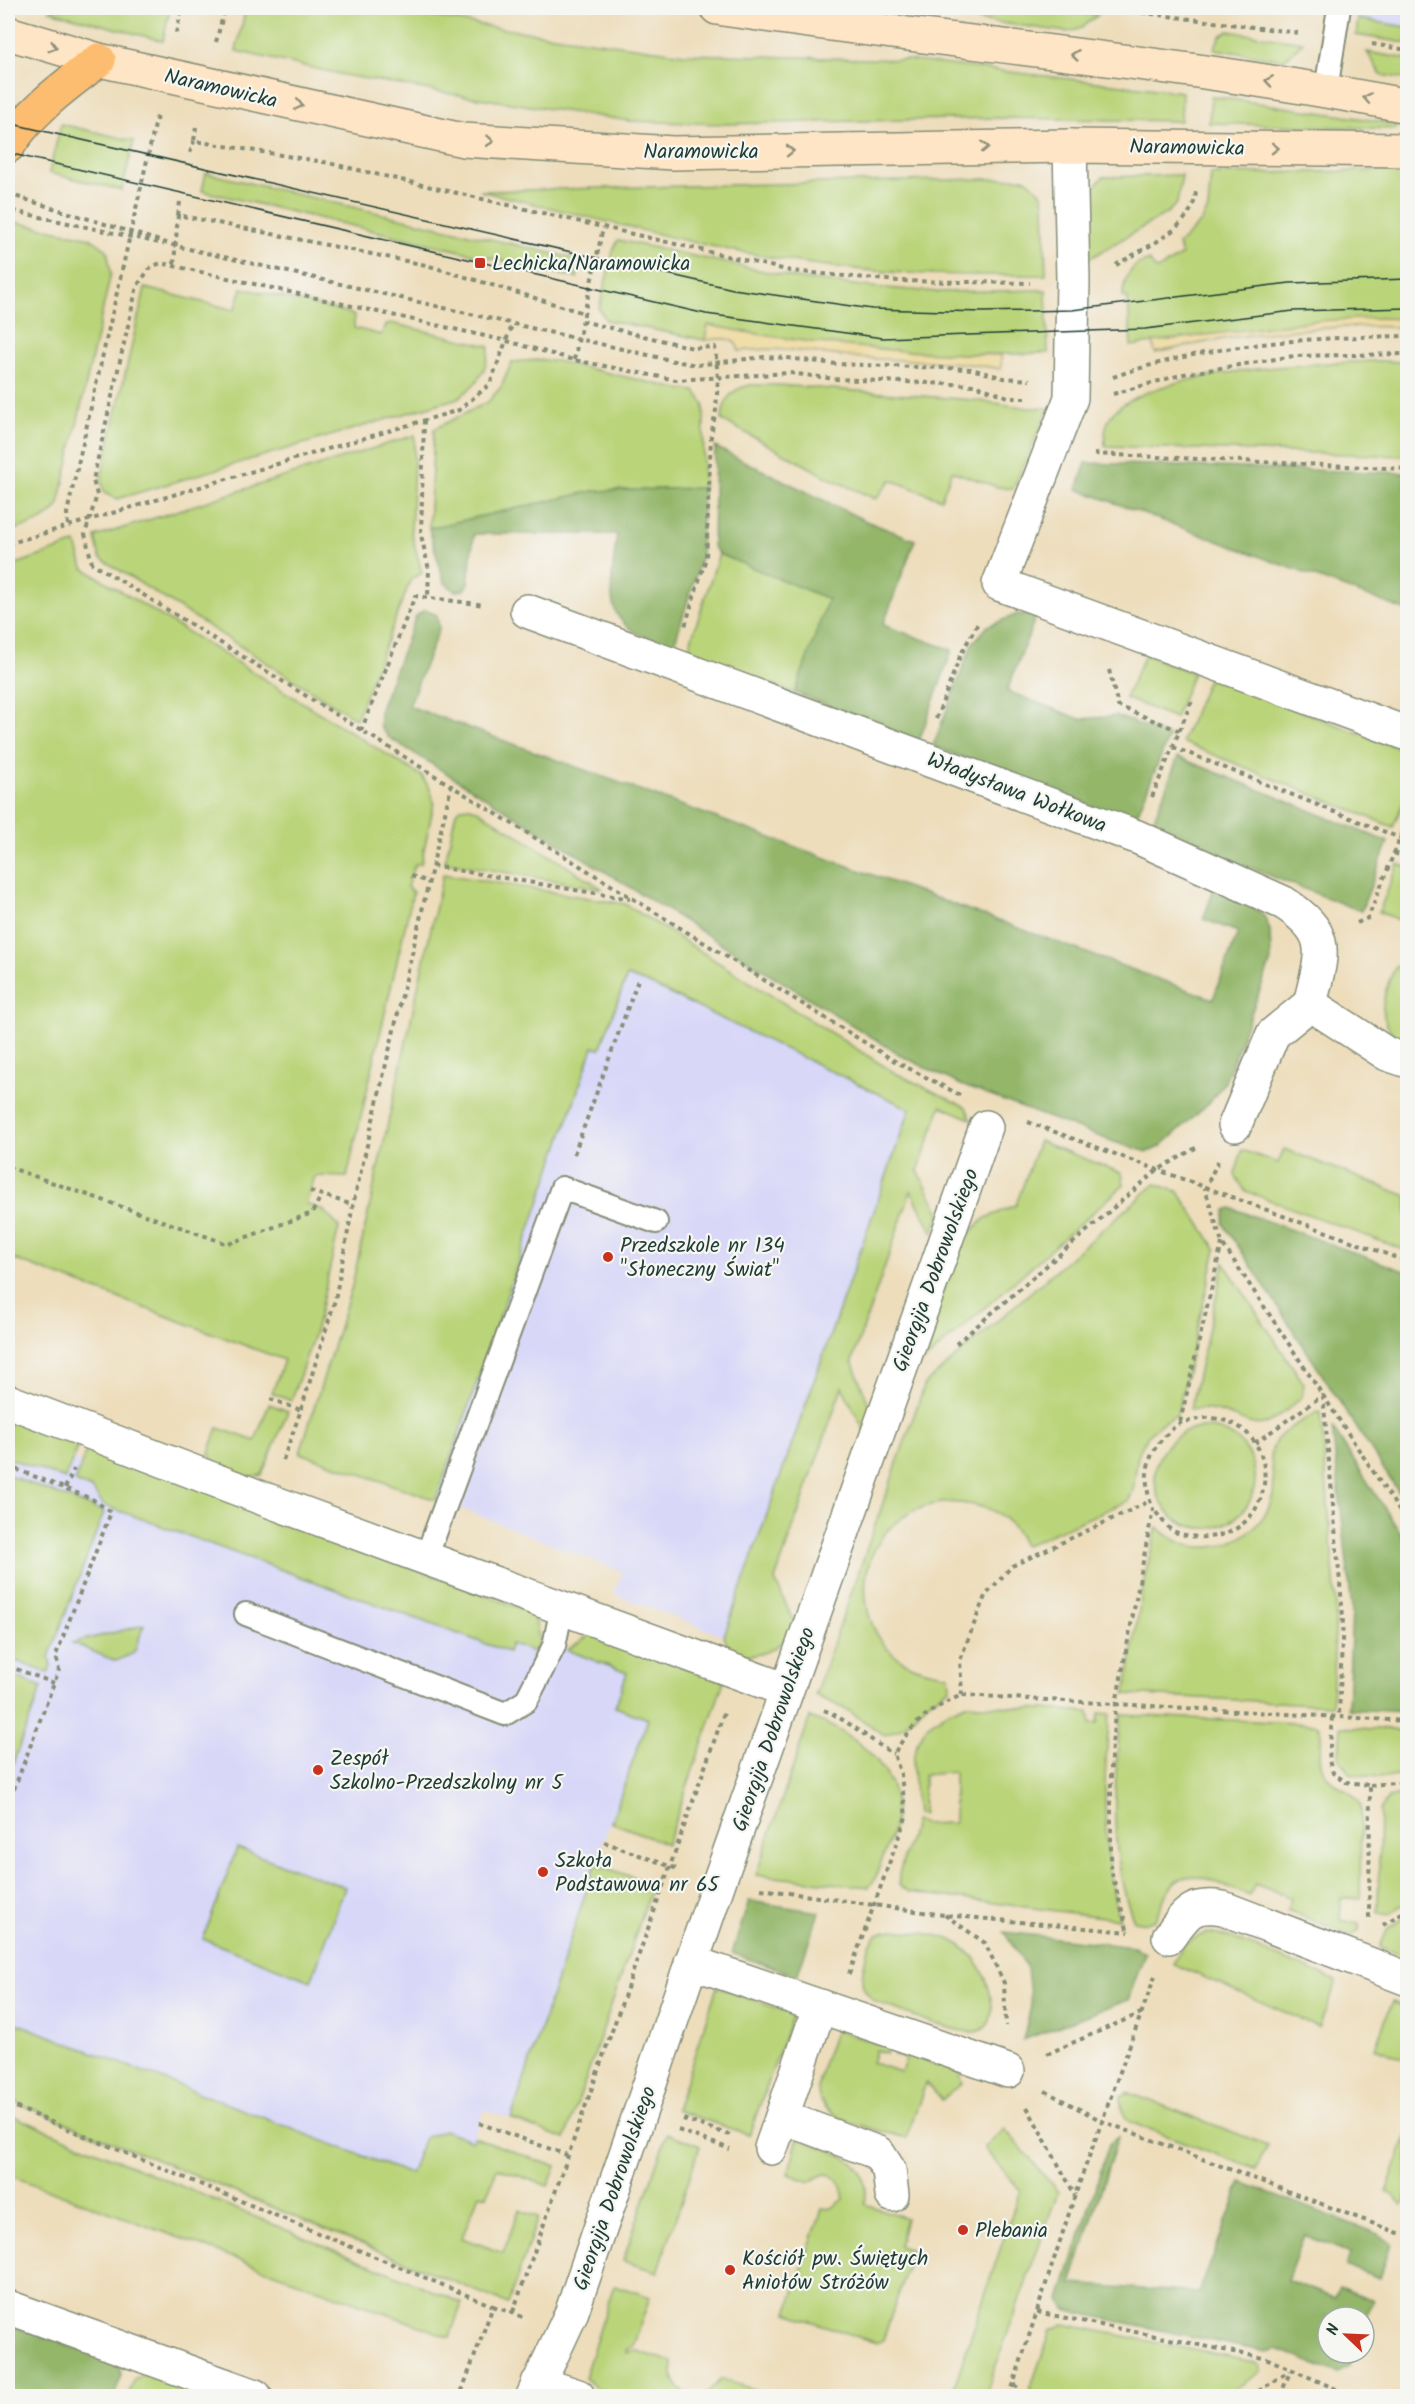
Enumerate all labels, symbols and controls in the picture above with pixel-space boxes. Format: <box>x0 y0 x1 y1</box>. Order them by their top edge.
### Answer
one-way arrow <box>47 40 58 52</box>
one-way arrow <box>1071 49 1080 62</box>
street label: Naramowicka <box>161 60 281 119</box>
one-way arrow <box>1264 76 1273 88</box>
one-way arrow <box>1362 92 1372 105</box>
one-way arrow <box>294 98 304 111</box>
street label: Naramowicka <box>1129 131 1245 166</box>
one-way arrow <box>486 135 495 148</box>
street label: Naramowicka <box>643 136 759 169</box>
one-way arrow <box>980 141 989 153</box>
one-way arrow <box>1271 142 1280 154</box>
one-way arrow <box>785 145 794 157</box>
place label: Lechicka/Naramowicka <box>492 248 690 281</box>
marker: Lechicka/Naramowicka <box>473 256 487 270</box>
street label: Władysława Wołkowa <box>922 744 1111 843</box>
street label: Gieorgija Dobrowolskiego <box>884 1164 989 1377</box>
place label: Przedszkole nr 134 "Słoneczny Świat" <box>620 1230 785 1287</box>
marker: Przedszkole nr 134 "Słoneczny Świat" <box>601 1250 615 1264</box>
street label: Gieorgija Dobrowolskiego <box>724 1623 825 1836</box>
place label: Zespół Szkolno-Przedszkolny nr 5 <box>330 1743 564 1800</box>
marker: Zespół Szkolno-Przedszkolny nr 5 <box>311 1763 325 1777</box>
place label: Szkoła Podstawowa nr 65 <box>555 1845 721 1902</box>
marker: Szkoła Podstawowa nr 65 <box>536 1865 550 1879</box>
street label: Gieorgija Dobrowolskiego <box>565 2082 666 2295</box>
place label: Plebania <box>975 2215 1048 2248</box>
marker: Plebania <box>956 2223 970 2237</box>
place label: Kościół pw. Świętych Aniołów Stróżów <box>742 2243 928 2300</box>
marker: Kościół pw. Świętych Aniołów Stróżów <box>723 2263 737 2277</box>
north arrow <box>1316 2305 1376 2365</box>
text: N <box>1320 2320 1347 2339</box>

